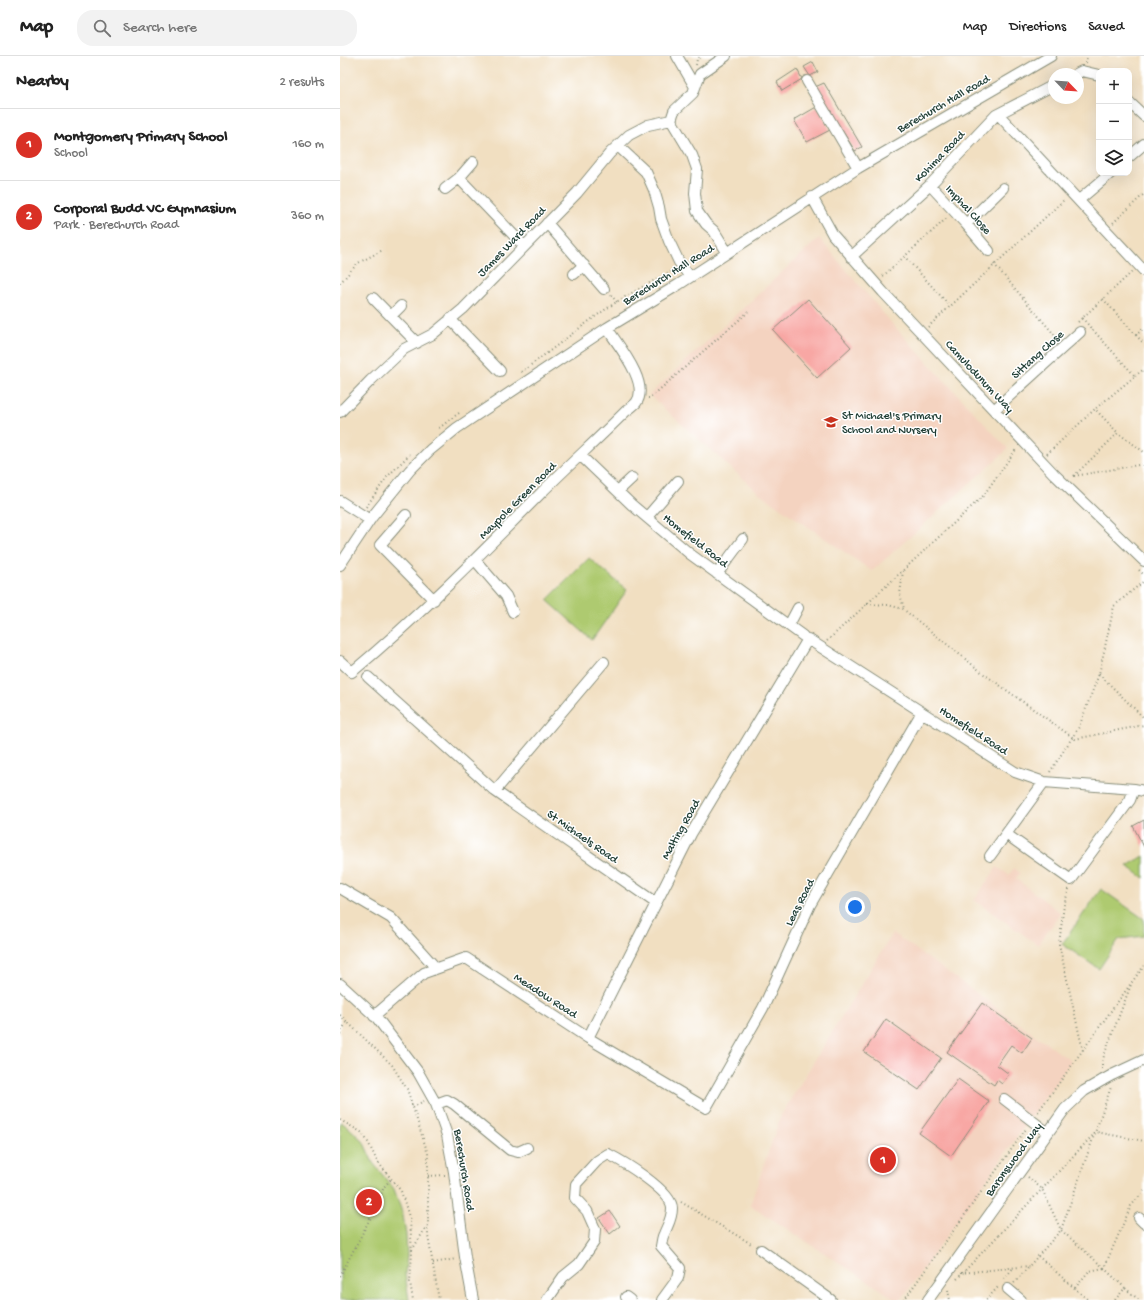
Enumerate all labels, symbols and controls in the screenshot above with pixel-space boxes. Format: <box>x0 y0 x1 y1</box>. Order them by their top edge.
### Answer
search box <box>77 10 357 46</box>
text: Map <box>20 16 53 39</box>
icon: search <box>91 17 113 39</box>
text: Search here <box>123 19 197 37</box>
text: Map <box>963 19 987 36</box>
text: Directions <box>1009 19 1066 36</box>
text: Saved <box>1088 19 1124 36</box>
north arrow <box>1048 68 1084 104</box>
map controls <box>1096 68 1132 176</box>
button: + <box>1096 68 1132 104</box>
text: Nearby <box>16 72 69 92</box>
street label: Berechurch Hall Road <box>894 72 994 137</box>
text: 2 results <box>279 75 324 90</box>
button: − <box>1096 104 1132 140</box>
text: Montgomery Primary School <box>54 128 227 146</box>
street label: Kohima Road <box>912 128 969 186</box>
text: 1 <box>26 137 32 152</box>
text: 160 m <box>292 137 324 152</box>
button: layers <box>1096 140 1132 176</box>
text: School <box>54 146 88 161</box>
street label: Imphal Close <box>942 183 994 239</box>
text: Corporal Budd VC Gymnasium <box>54 200 236 218</box>
street label: James Ward Road <box>475 204 550 280</box>
text: 2 <box>26 209 32 224</box>
text: 360 m <box>291 209 324 224</box>
text: Park · Berechurch Road <box>54 218 179 233</box>
street label: Berechurch Hall Road <box>620 242 718 310</box>
street label: Sittang Close <box>1009 328 1068 383</box>
street label: Camulodunum Way <box>941 338 1016 417</box>
place label: St Michael's Primary School and Nursery <box>842 410 941 438</box>
school or university icon: St Michael's Primary School and Nursery <box>823 414 839 430</box>
street label: Maypole Green Road <box>477 459 561 543</box>
street label: Homefield Road <box>659 512 731 572</box>
street label: Homefield Road <box>936 704 1011 760</box>
street label: Malting Road <box>659 797 705 863</box>
street label: St Michaels Road <box>544 808 621 868</box>
street label: Leas Road <box>783 876 819 929</box>
your location <box>845 897 865 917</box>
street label: Meadow Road <box>511 971 580 1023</box>
street label: Baronswood Way <box>983 1120 1046 1201</box>
street label: Berechurch Road <box>449 1127 477 1213</box>
pin: 1 <box>870 1145 896 1175</box>
pin: 2 <box>356 1187 382 1217</box>

